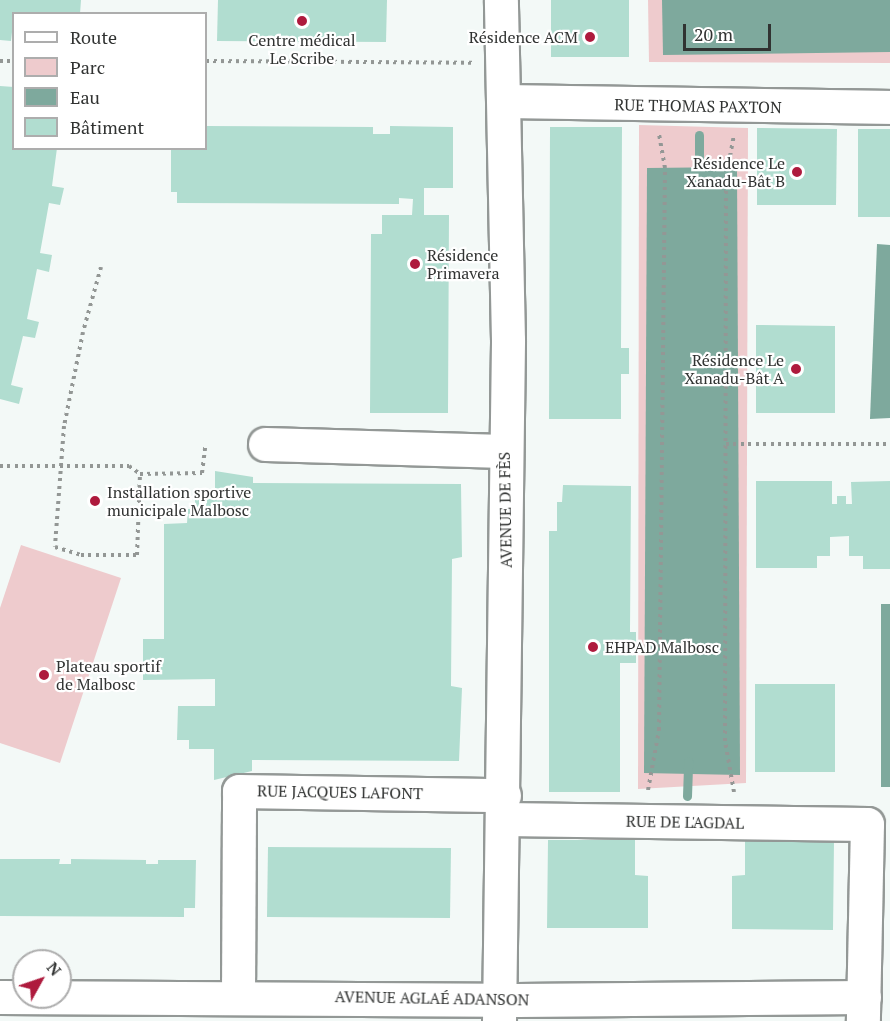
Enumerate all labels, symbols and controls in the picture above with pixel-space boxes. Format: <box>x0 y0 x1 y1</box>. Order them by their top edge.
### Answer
legend <box>12 12 207 150</box>
scale bar <box>686 12 774 50</box>
marker: Centre médical Le Scribe <box>295 14 309 28</box>
text: 20 m <box>694 22 733 46</box>
text: Route <box>70 25 117 49</box>
place label: Résidence ACM <box>469 27 578 47</box>
place label: Centre médical Le Scribe <box>248 30 356 68</box>
marker: Résidence ACM <box>583 30 597 44</box>
text: Parc <box>70 55 105 79</box>
text: Eau <box>70 85 100 109</box>
street label: RUE THOMAS PAXTON <box>614 95 782 117</box>
text: Bâtiment <box>70 115 144 139</box>
place label: Résidence Le Xanadu-Bât B <box>686 153 785 191</box>
marker: Résidence Le Xanadu-Bât B <box>790 165 804 179</box>
place label: Résidence Primavera <box>427 245 499 283</box>
marker: Résidence Primavera <box>408 257 422 271</box>
place label: Résidence Le Xanadu-Bât A <box>684 350 784 388</box>
marker: Résidence Le Xanadu-Bât A <box>789 362 803 376</box>
street label: AVENUE DE FÈS <box>494 452 516 568</box>
place label: Installation sportive municipale Malbosc <box>107 482 251 520</box>
marker: Installation sportive municipale Malbosc <box>88 494 102 508</box>
place label: EHPAD Malbosc <box>605 637 719 657</box>
marker: EHPAD Malbosc <box>586 640 600 654</box>
place label: Plateau sportif de Malbosc <box>56 656 161 694</box>
marker: Plateau sportif de Malbosc <box>37 668 51 682</box>
street label: RUE JACQUES LAFONT <box>257 781 423 803</box>
street label: RUE DE L'AGDAL <box>626 811 744 833</box>
north arrow <box>12 949 72 1009</box>
text: N <box>42 957 67 980</box>
street label: AVENUE AGLAÉ ADANSON <box>334 987 530 1009</box>

